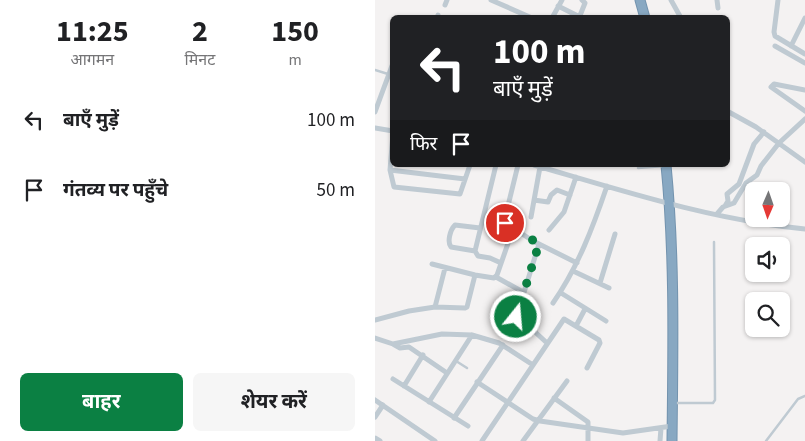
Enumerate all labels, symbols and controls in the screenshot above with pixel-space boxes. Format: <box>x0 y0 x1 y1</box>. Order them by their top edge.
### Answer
text: 11:25 <box>56 10 128 53</box>
text: 2 <box>192 10 208 53</box>
text: 150 <box>271 10 319 53</box>
text: 100 m <box>493 27 585 77</box>
icon: left <box>410 35 475 100</box>
text: आगमन <box>70 49 114 71</box>
text: मिनट <box>185 49 215 71</box>
text: m <box>288 49 302 71</box>
text: बाएँ मुड़ें <box>493 73 553 105</box>
icon: left <box>20 106 48 134</box>
text: बाएँ मुड़ें <box>63 107 119 134</box>
text: 100 m <box>307 107 355 134</box>
icon: arrive <box>447 130 475 158</box>
text: फिर <box>410 131 437 158</box>
icon: arrive <box>20 176 48 204</box>
text: गंतव्य पर पहुँचे <box>63 177 168 204</box>
text: 50 m <box>317 177 355 204</box>
north arrow <box>745 182 790 228</box>
map controls <box>745 182 790 337</box>
pin <box>484 202 526 244</box>
icon: arrive <box>491 209 519 237</box>
button: sound <box>745 237 790 282</box>
position arrow <box>489 290 541 342</box>
button: search <box>745 292 790 337</box>
button: बाहर <box>20 373 183 431</box>
button: शेयर करें <box>193 373 355 431</box>

